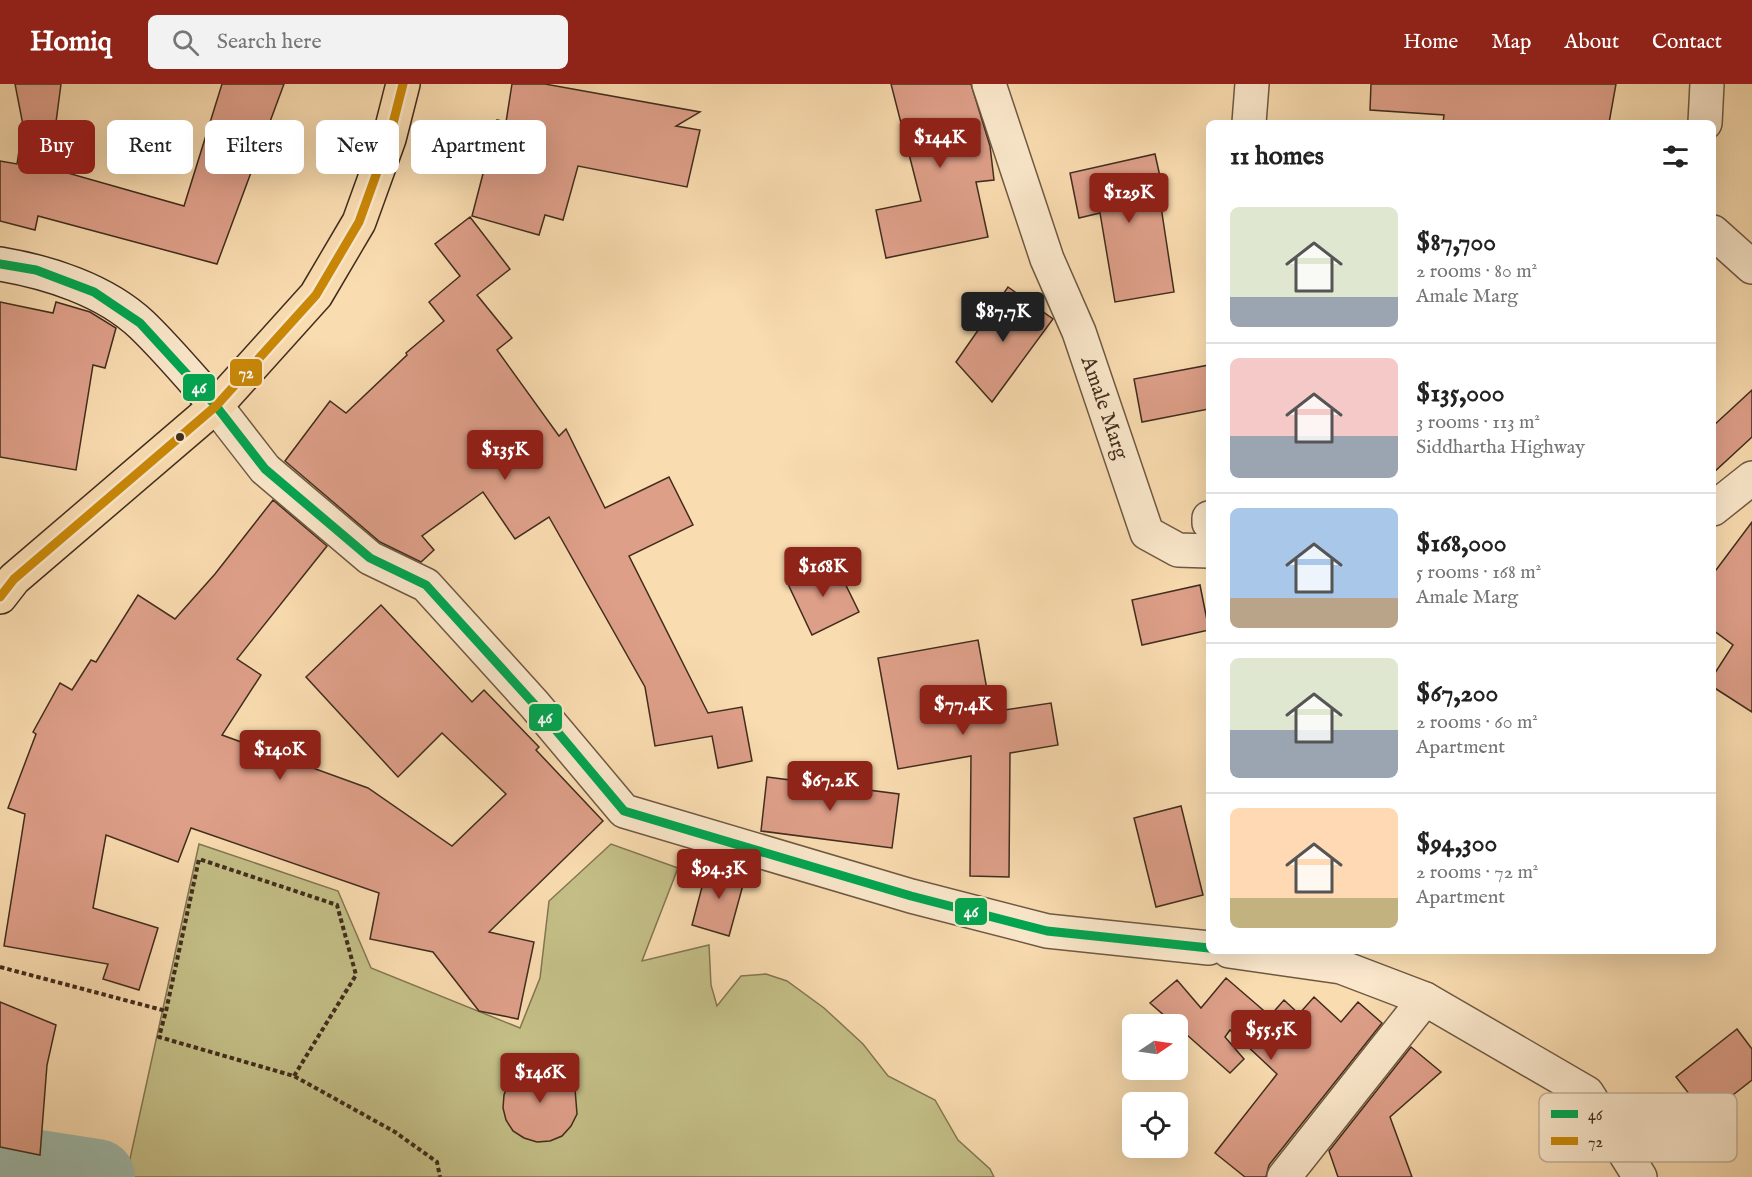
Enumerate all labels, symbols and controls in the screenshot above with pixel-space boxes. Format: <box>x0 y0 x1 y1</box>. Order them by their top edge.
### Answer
search box <box>148 15 568 69</box>
text: Homiq <box>30 25 112 60</box>
icon: search <box>169 26 202 59</box>
text: Search here <box>217 28 322 56</box>
text: Home <box>1403 29 1458 56</box>
text: Map <box>1491 29 1531 56</box>
text: About <box>1564 29 1619 56</box>
text: Contact <box>1652 29 1722 56</box>
pin: $144K <box>898 118 982 169</box>
chip: Buy <box>18 120 95 174</box>
chip: Rent <box>107 120 193 174</box>
chip: Filters <box>205 120 304 174</box>
chip: New <box>316 120 399 174</box>
chip: Apartment <box>411 120 546 174</box>
text: $144K <box>914 125 966 150</box>
text: 11 homes <box>1230 140 1324 173</box>
icon: filters <box>1659 140 1692 173</box>
pin: $129K <box>1087 173 1171 224</box>
text: $129K <box>1103 180 1155 205</box>
text: $87,700 <box>1416 226 1496 259</box>
icon: home <box>1278 231 1350 303</box>
text: 2 rooms · 80 m² <box>1416 259 1537 284</box>
text: Amale Marg <box>1416 284 1518 309</box>
pin: $87.7K <box>954 292 1052 343</box>
text: $87.7K <box>975 299 1031 324</box>
street label: Amale Marg <box>1073 352 1134 464</box>
line badge: 72 <box>229 358 263 387</box>
text: 72 <box>239 364 254 384</box>
line badge: 46 <box>182 373 216 402</box>
text: $135,000 <box>1416 377 1504 410</box>
text: 46 <box>192 379 208 399</box>
icon: home <box>1278 382 1350 454</box>
text: 3 rooms · 113 m² <box>1416 410 1540 435</box>
pin: $135K <box>463 430 547 481</box>
unlabelled marker <box>174 431 186 443</box>
text: Siddhartha Highway <box>1416 435 1585 460</box>
text: $135K <box>481 437 529 462</box>
text: $168,000 <box>1416 527 1506 560</box>
icon: home <box>1278 532 1350 604</box>
pin: $168K <box>781 547 865 598</box>
text: $168K <box>798 554 848 579</box>
text: 5 rooms · 168 m² <box>1416 560 1541 585</box>
text: Amale Marg <box>1416 585 1518 610</box>
text: $67,200 <box>1416 677 1498 710</box>
icon: home <box>1278 682 1350 754</box>
pin: $77.4K <box>914 685 1012 736</box>
text: $77.4K <box>934 692 992 717</box>
line badge: 46 <box>528 703 563 732</box>
text: 46 <box>538 709 554 729</box>
text: 2 rooms · 60 m² <box>1416 710 1538 735</box>
pin: $140K <box>238 730 322 781</box>
text: Apartment <box>1416 735 1505 760</box>
text: $140K <box>254 737 306 762</box>
pin: $67.2K <box>781 761 879 812</box>
text: $67.2K <box>801 768 859 793</box>
text: $94,300 <box>1416 827 1497 860</box>
icon: home <box>1278 832 1350 904</box>
pin: $94.3K <box>670 849 768 900</box>
text: $94.3K <box>691 856 747 881</box>
text: 2 rooms · 72 m² <box>1416 860 1538 885</box>
text: Apartment <box>1416 885 1505 910</box>
line badge: 46 <box>954 897 988 926</box>
text: 46 <box>964 903 980 923</box>
pin: $55.5K <box>1222 1010 1320 1061</box>
north arrow <box>1122 1014 1188 1080</box>
map controls <box>1122 1014 1188 1158</box>
text: $55.5K <box>1245 1017 1297 1042</box>
pin: $146K <box>498 1053 582 1104</box>
text: $146K <box>514 1060 566 1085</box>
button: locate <box>1122 1092 1188 1158</box>
legend <box>1539 1093 1737 1162</box>
text: 46 <box>1588 1106 1603 1126</box>
text: 72 <box>1588 1133 1603 1153</box>

